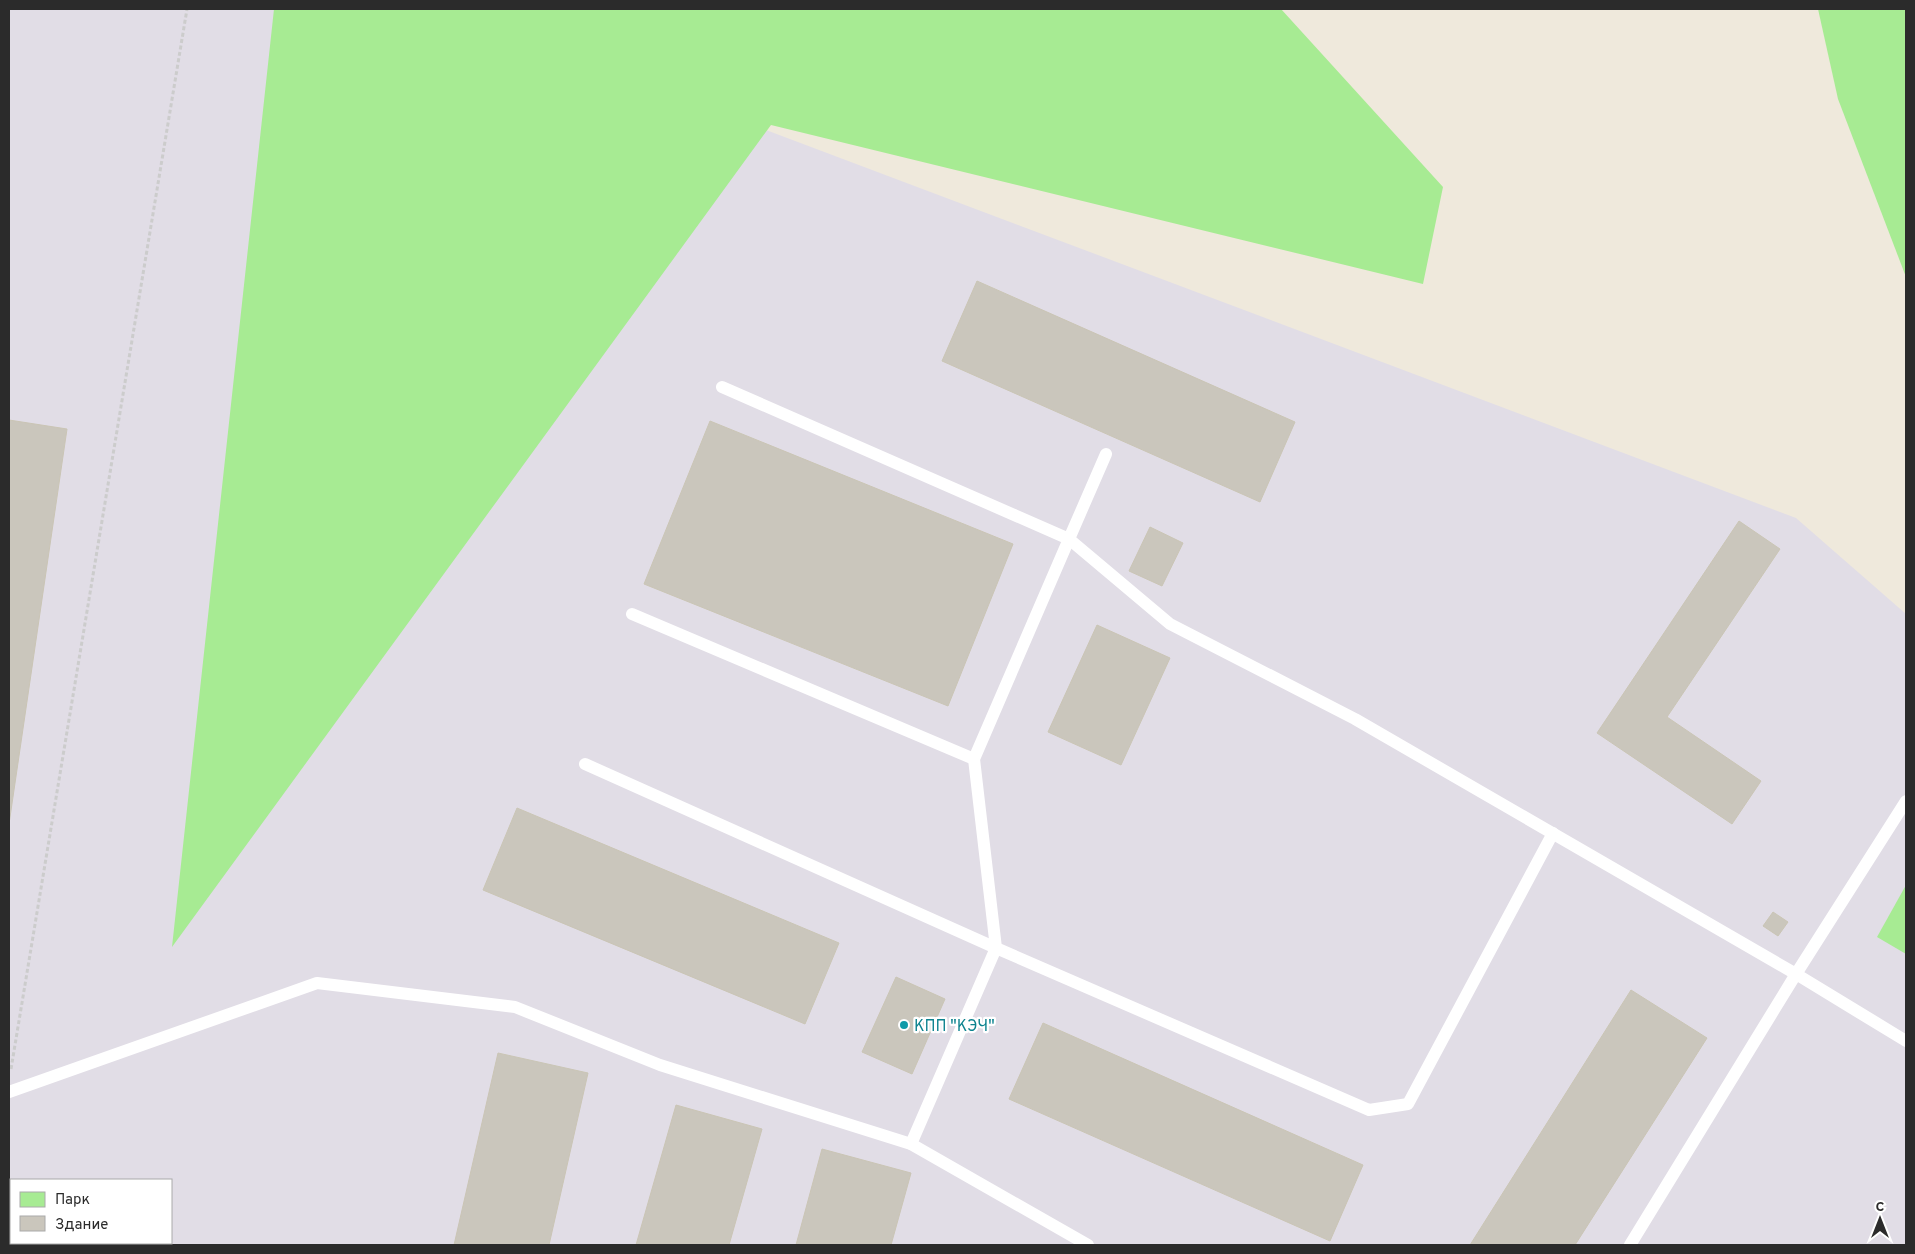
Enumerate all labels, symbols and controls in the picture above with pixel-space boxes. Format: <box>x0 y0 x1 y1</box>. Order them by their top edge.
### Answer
place label: КПП "КЭЧ" <box>914 1017 995 1037</box>
marker: КПП "КЭЧ" <box>898 1019 910 1031</box>
legend <box>10 1179 172 1244</box>
text: Парк <box>55 1191 90 1210</box>
north arrow <box>1855 1194 1905 1244</box>
text: С <box>1876 1199 1885 1216</box>
text: Здание <box>55 1216 108 1235</box>

